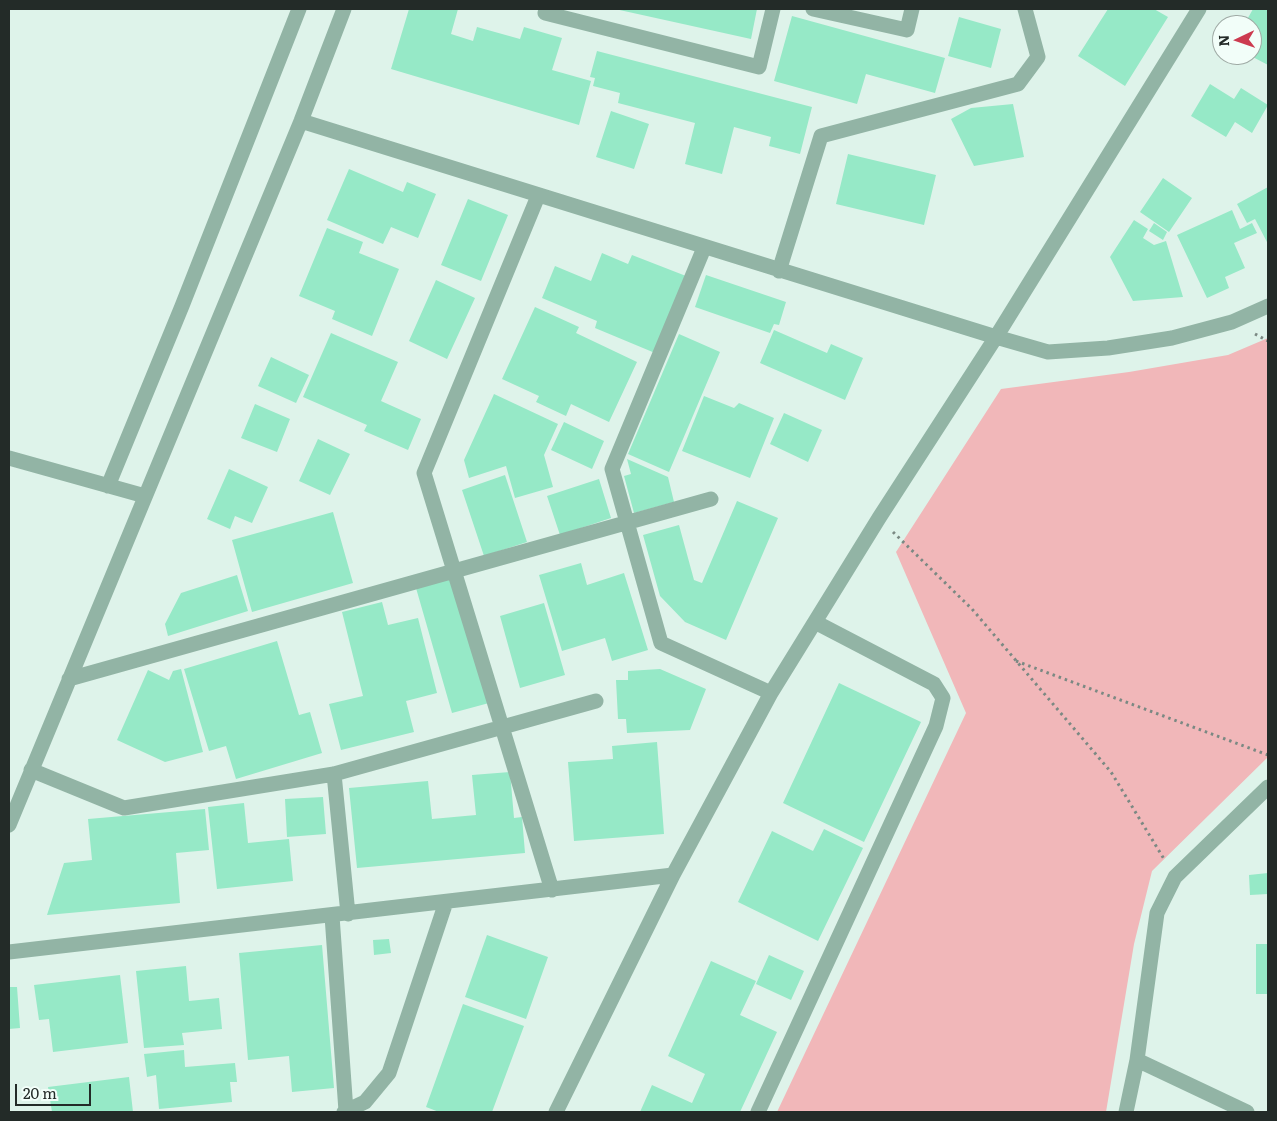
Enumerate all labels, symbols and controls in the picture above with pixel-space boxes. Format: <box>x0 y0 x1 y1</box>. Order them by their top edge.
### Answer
north arrow <box>1212 15 1262 65</box>
text: N <box>1213 34 1233 47</box>
scale bar <box>18 1074 94 1106</box>
text: 20 m <box>23 1081 57 1104</box>

